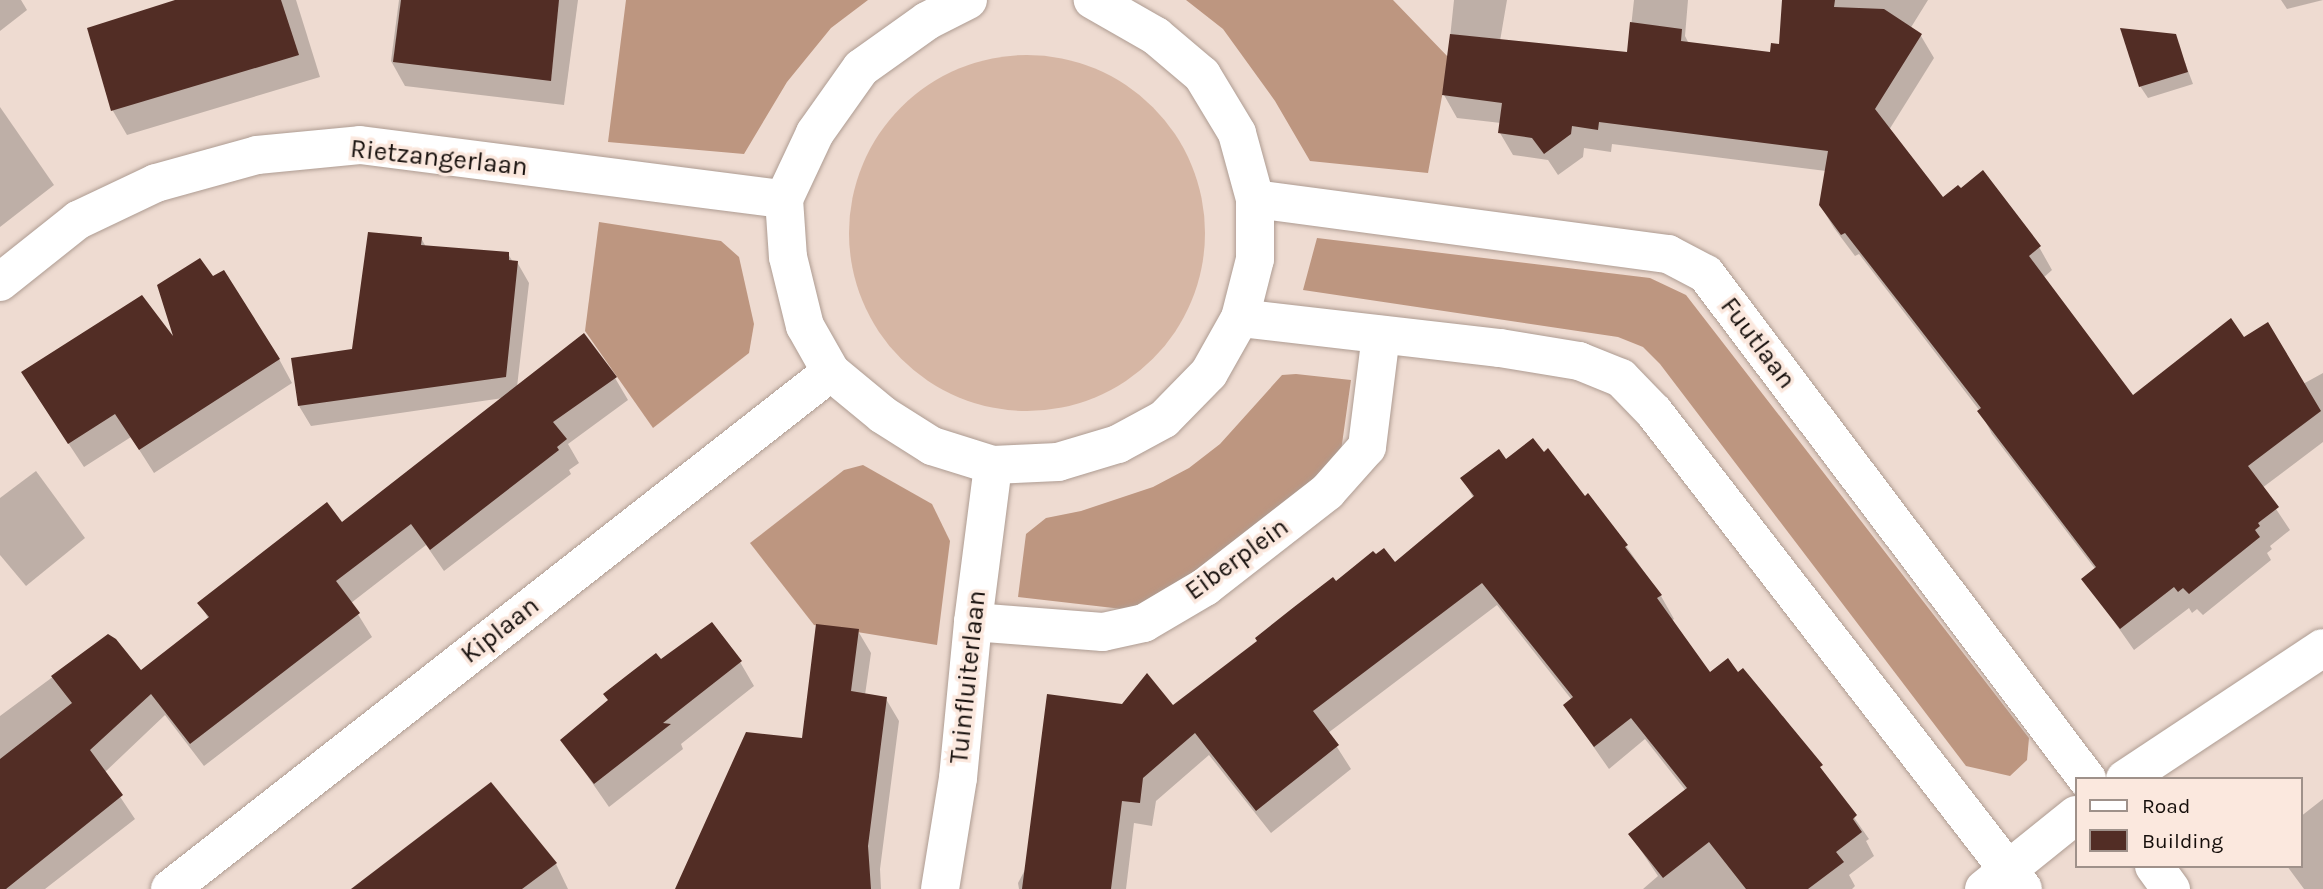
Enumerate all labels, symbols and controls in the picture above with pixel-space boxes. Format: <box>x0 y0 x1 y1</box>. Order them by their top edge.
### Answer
street label: Rietzangerlaan <box>349 133 529 183</box>
street label: Fuutlaan <box>1714 291 1802 395</box>
street label: Eiberplein <box>1179 511 1295 607</box>
street label: Tuinfluiterlaan <box>943 589 993 765</box>
street label: Kiplaan <box>455 590 545 670</box>
legend <box>2074 777 2302 868</box>
text: Road <box>2142 794 2190 818</box>
text: Building <box>2142 829 2223 853</box>

